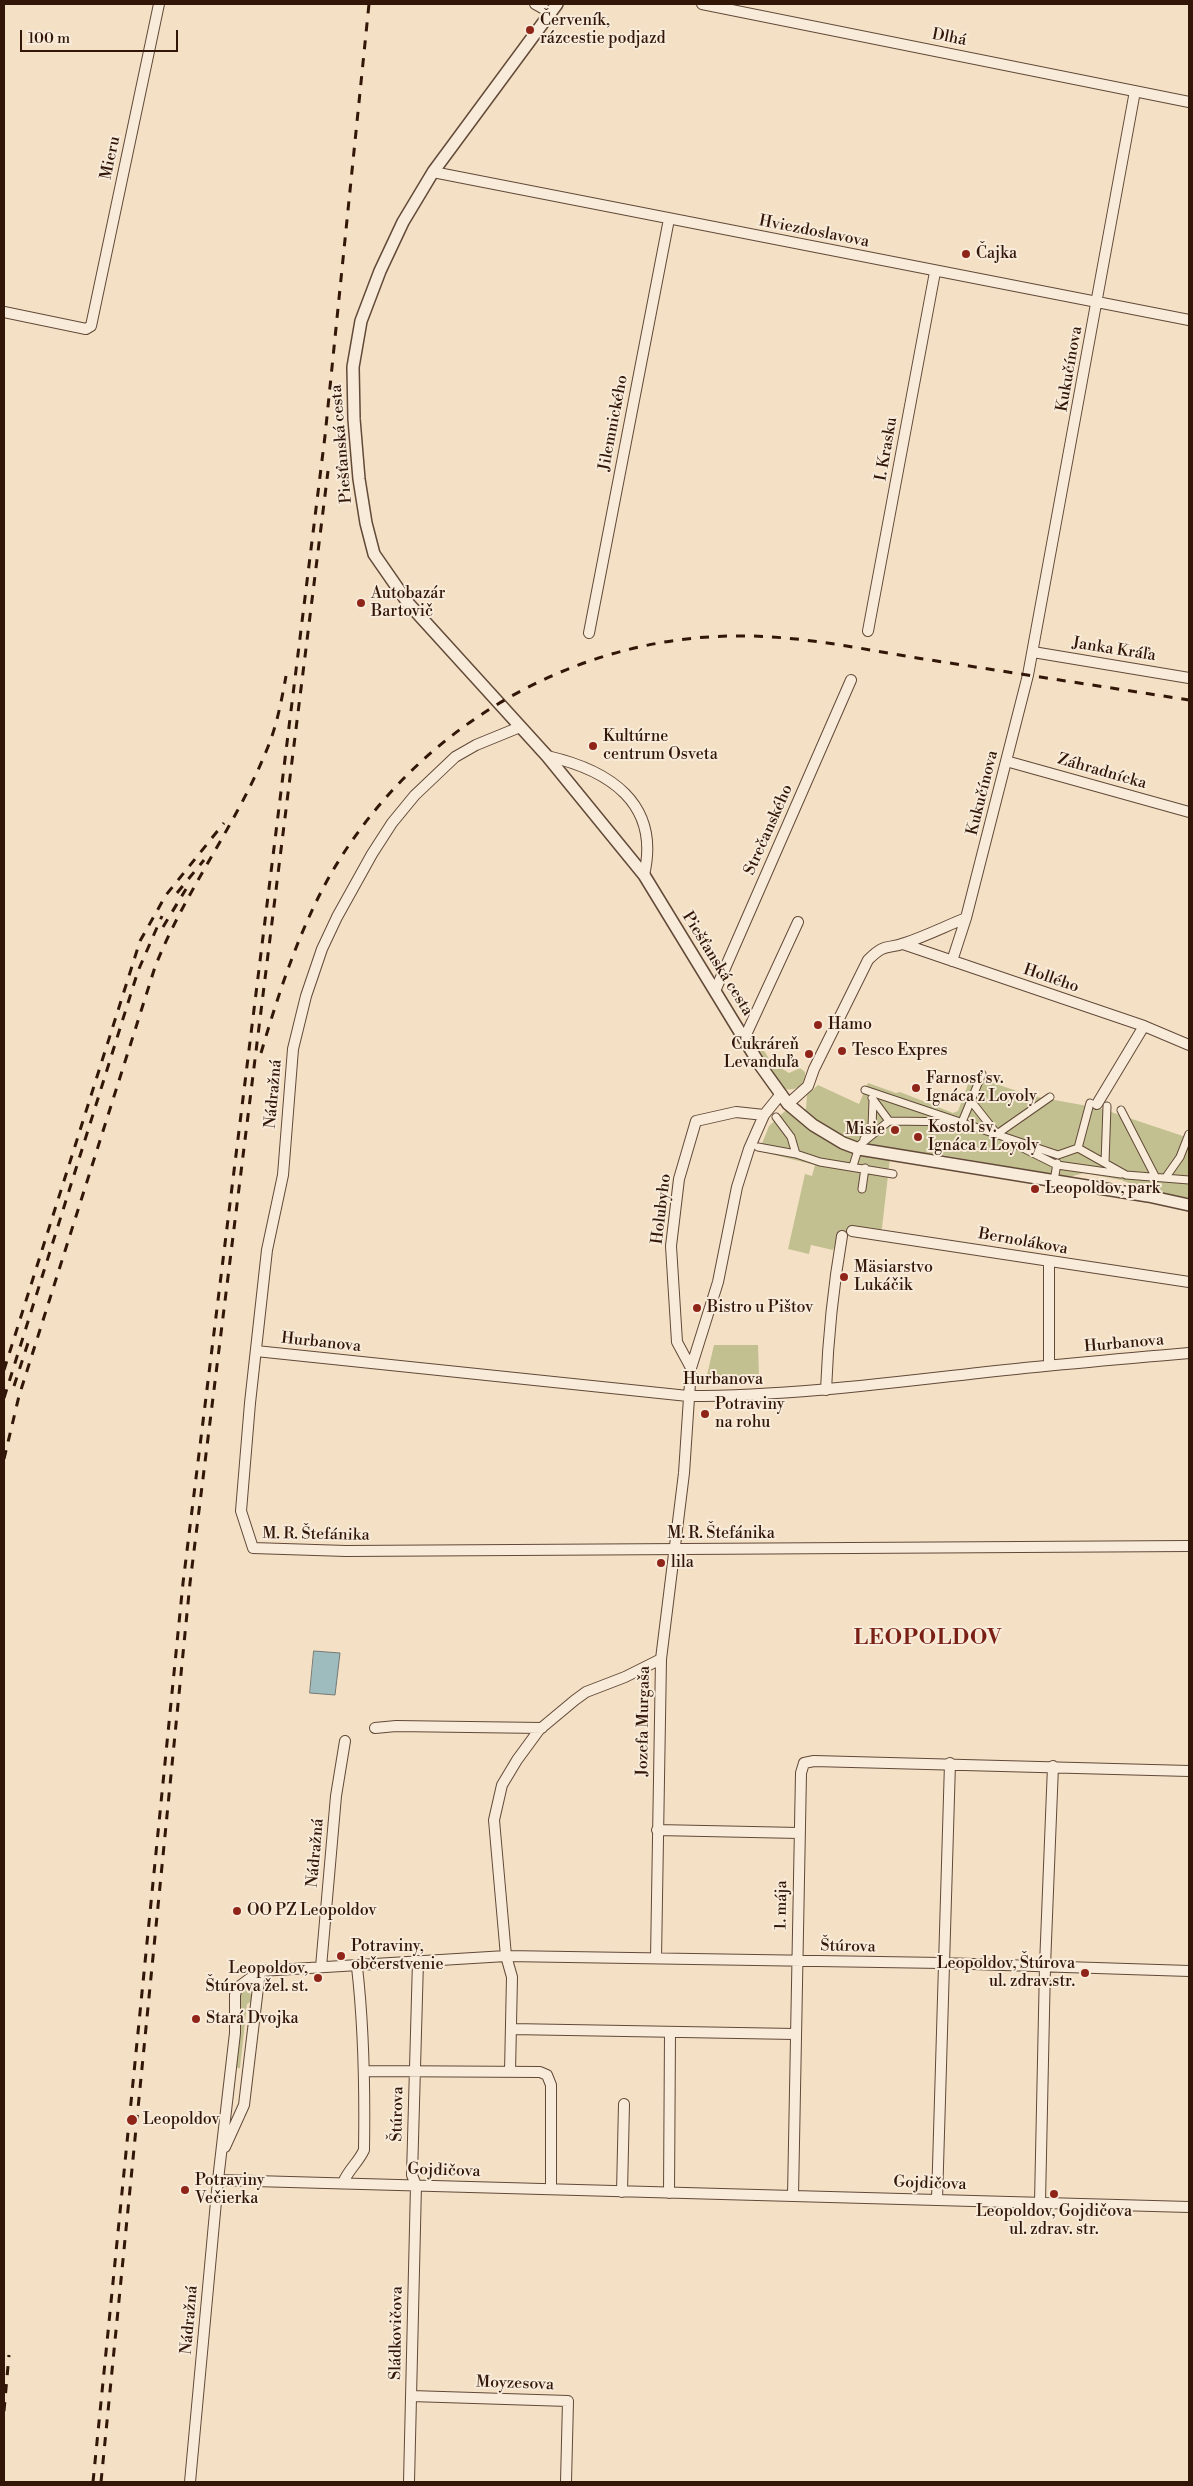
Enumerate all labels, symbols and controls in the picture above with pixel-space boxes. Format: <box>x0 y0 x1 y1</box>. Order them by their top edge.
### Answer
place label: Červeník, rázcestie podjazd <box>540 11 666 49</box>
scale bar <box>22 20 180 52</box>
marker: Červeník, rázcestie podjazd <box>524 24 536 36</box>
street label: Dlhá <box>930 25 968 51</box>
text: 100 m <box>28 29 70 48</box>
street label: Mieru <box>97 134 125 182</box>
street label: Hviezdoslavova <box>757 212 871 252</box>
place label: Čajka <box>976 244 1017 264</box>
marker: Čajka <box>960 248 972 260</box>
street label: Kukučínova <box>1053 325 1087 413</box>
street label: Jilemnického <box>595 373 633 473</box>
street label: Piešťanská cesta <box>327 384 357 504</box>
street label: I. Krasku <box>872 416 902 482</box>
place label: Autobazár Bartovič <box>371 584 445 622</box>
marker: Autobazár Bartovič <box>355 597 367 609</box>
street label: Janka Kráľa <box>1071 634 1157 666</box>
place label: Kultúrne centrum Osveta <box>603 727 718 765</box>
marker: Kultúrne centrum Osveta <box>587 740 599 752</box>
street label: Kukučínova <box>963 749 1003 837</box>
street label: Záhradnícka <box>1055 750 1149 794</box>
street label: Strečanského <box>740 782 798 878</box>
street label: Piešťanská cesta <box>677 908 757 1020</box>
street label: Hollého <box>1021 960 1081 998</box>
place label: Hamo <box>828 1015 872 1035</box>
marker: Hamo <box>812 1019 824 1031</box>
place label: Cukráreň Levanduľa <box>724 1035 799 1073</box>
place label: Tesco Expres <box>852 1041 948 1061</box>
marker: Tesco Expres <box>836 1045 848 1057</box>
marker: Cukráreň Levanduľa <box>803 1048 815 1060</box>
street label: Nádražná <box>261 1059 287 1129</box>
place label: Farnosť sv. Ignáca z Loyoly <box>926 1069 1037 1107</box>
marker: Farnosť sv. Ignáca z Loyoly <box>910 1082 922 1094</box>
place label: Kostol sv. Ignáca z Loyoly <box>928 1118 1039 1156</box>
place label: Misie <box>845 1120 885 1140</box>
marker: Misie <box>889 1124 901 1136</box>
marker: Kostol sv. Ignáca z Loyoly <box>912 1131 924 1143</box>
street label: Holubyho <box>648 1173 676 1245</box>
place label: Leopoldov, park <box>1045 1179 1160 1199</box>
marker: Leopoldov, park <box>1029 1183 1041 1195</box>
street label: Bernolákova <box>977 1225 1069 1259</box>
place label: Mäsiarstvo Lukáčik <box>854 1258 933 1296</box>
marker: Mäsiarstvo Lukáčik <box>838 1271 850 1283</box>
place label: Bistro u Pištov <box>707 1298 813 1318</box>
marker: Bistro u Pištov <box>691 1302 703 1314</box>
street label: Hurbanova <box>280 1329 362 1357</box>
street label: Hurbanova <box>1083 1331 1165 1357</box>
street label: Hurbanova <box>683 1370 763 1390</box>
place label: Potraviny na rohu <box>715 1395 785 1433</box>
marker: Potraviny na rohu <box>699 1408 711 1420</box>
street label: M. R. Štefánika <box>262 1524 370 1546</box>
street label: M. R. Štefánika <box>667 1524 775 1544</box>
place label: lila <box>671 1553 694 1573</box>
marker: lila <box>655 1557 667 1569</box>
district label: LEOPOLDOV <box>853 1626 1003 1652</box>
street label: Jozefa Murgaša <box>633 1666 655 1776</box>
street label: Nádražná <box>303 1818 329 1888</box>
street label: 1. mája <box>772 1880 792 1930</box>
place label: OO PZ Leopoldov <box>247 1901 376 1921</box>
marker: OO PZ Leopoldov <box>231 1905 243 1917</box>
place label: Potraviny, občerstvenie <box>351 1937 444 1975</box>
street label: Štúrova <box>820 1937 876 1957</box>
marker: Potraviny, občerstvenie <box>335 1950 347 1962</box>
place label: Leopoldov, Štúrova ul. zdrav.str. <box>937 1954 1075 1992</box>
place label: Leopoldov, Štúrova žel. st. <box>206 1959 308 1997</box>
marker: Leopoldov, Štúrova ul. zdrav.str. <box>1079 1967 1091 1979</box>
marker: Leopoldov, Štúrova žel. st. <box>312 1972 324 1984</box>
place label: Stará Dvojka <box>206 2009 299 2029</box>
marker: Stará Dvojka <box>190 2013 202 2025</box>
street label: Štúrova <box>388 2086 408 2142</box>
place label: Leopoldov <box>143 2110 219 2130</box>
marker: Leopoldov <box>125 2113 139 2127</box>
street label: Gojdičova <box>407 2160 481 2182</box>
place label: Potraviny Večierka <box>195 2171 265 2209</box>
street label: Gojdičova <box>893 2173 967 2195</box>
marker: Potraviny Večierka <box>179 2184 191 2196</box>
marker: Leopoldov, Gojdičova ul. zdrav. str. <box>1048 2188 1060 2200</box>
place label: Leopoldov, Gojdičova ul. zdrav. str. <box>976 2202 1132 2240</box>
street label: Nádražná <box>177 2285 203 2355</box>
street label: Sládkovičova <box>387 2286 407 2380</box>
street label: Moyzesova <box>476 2373 554 2395</box>

